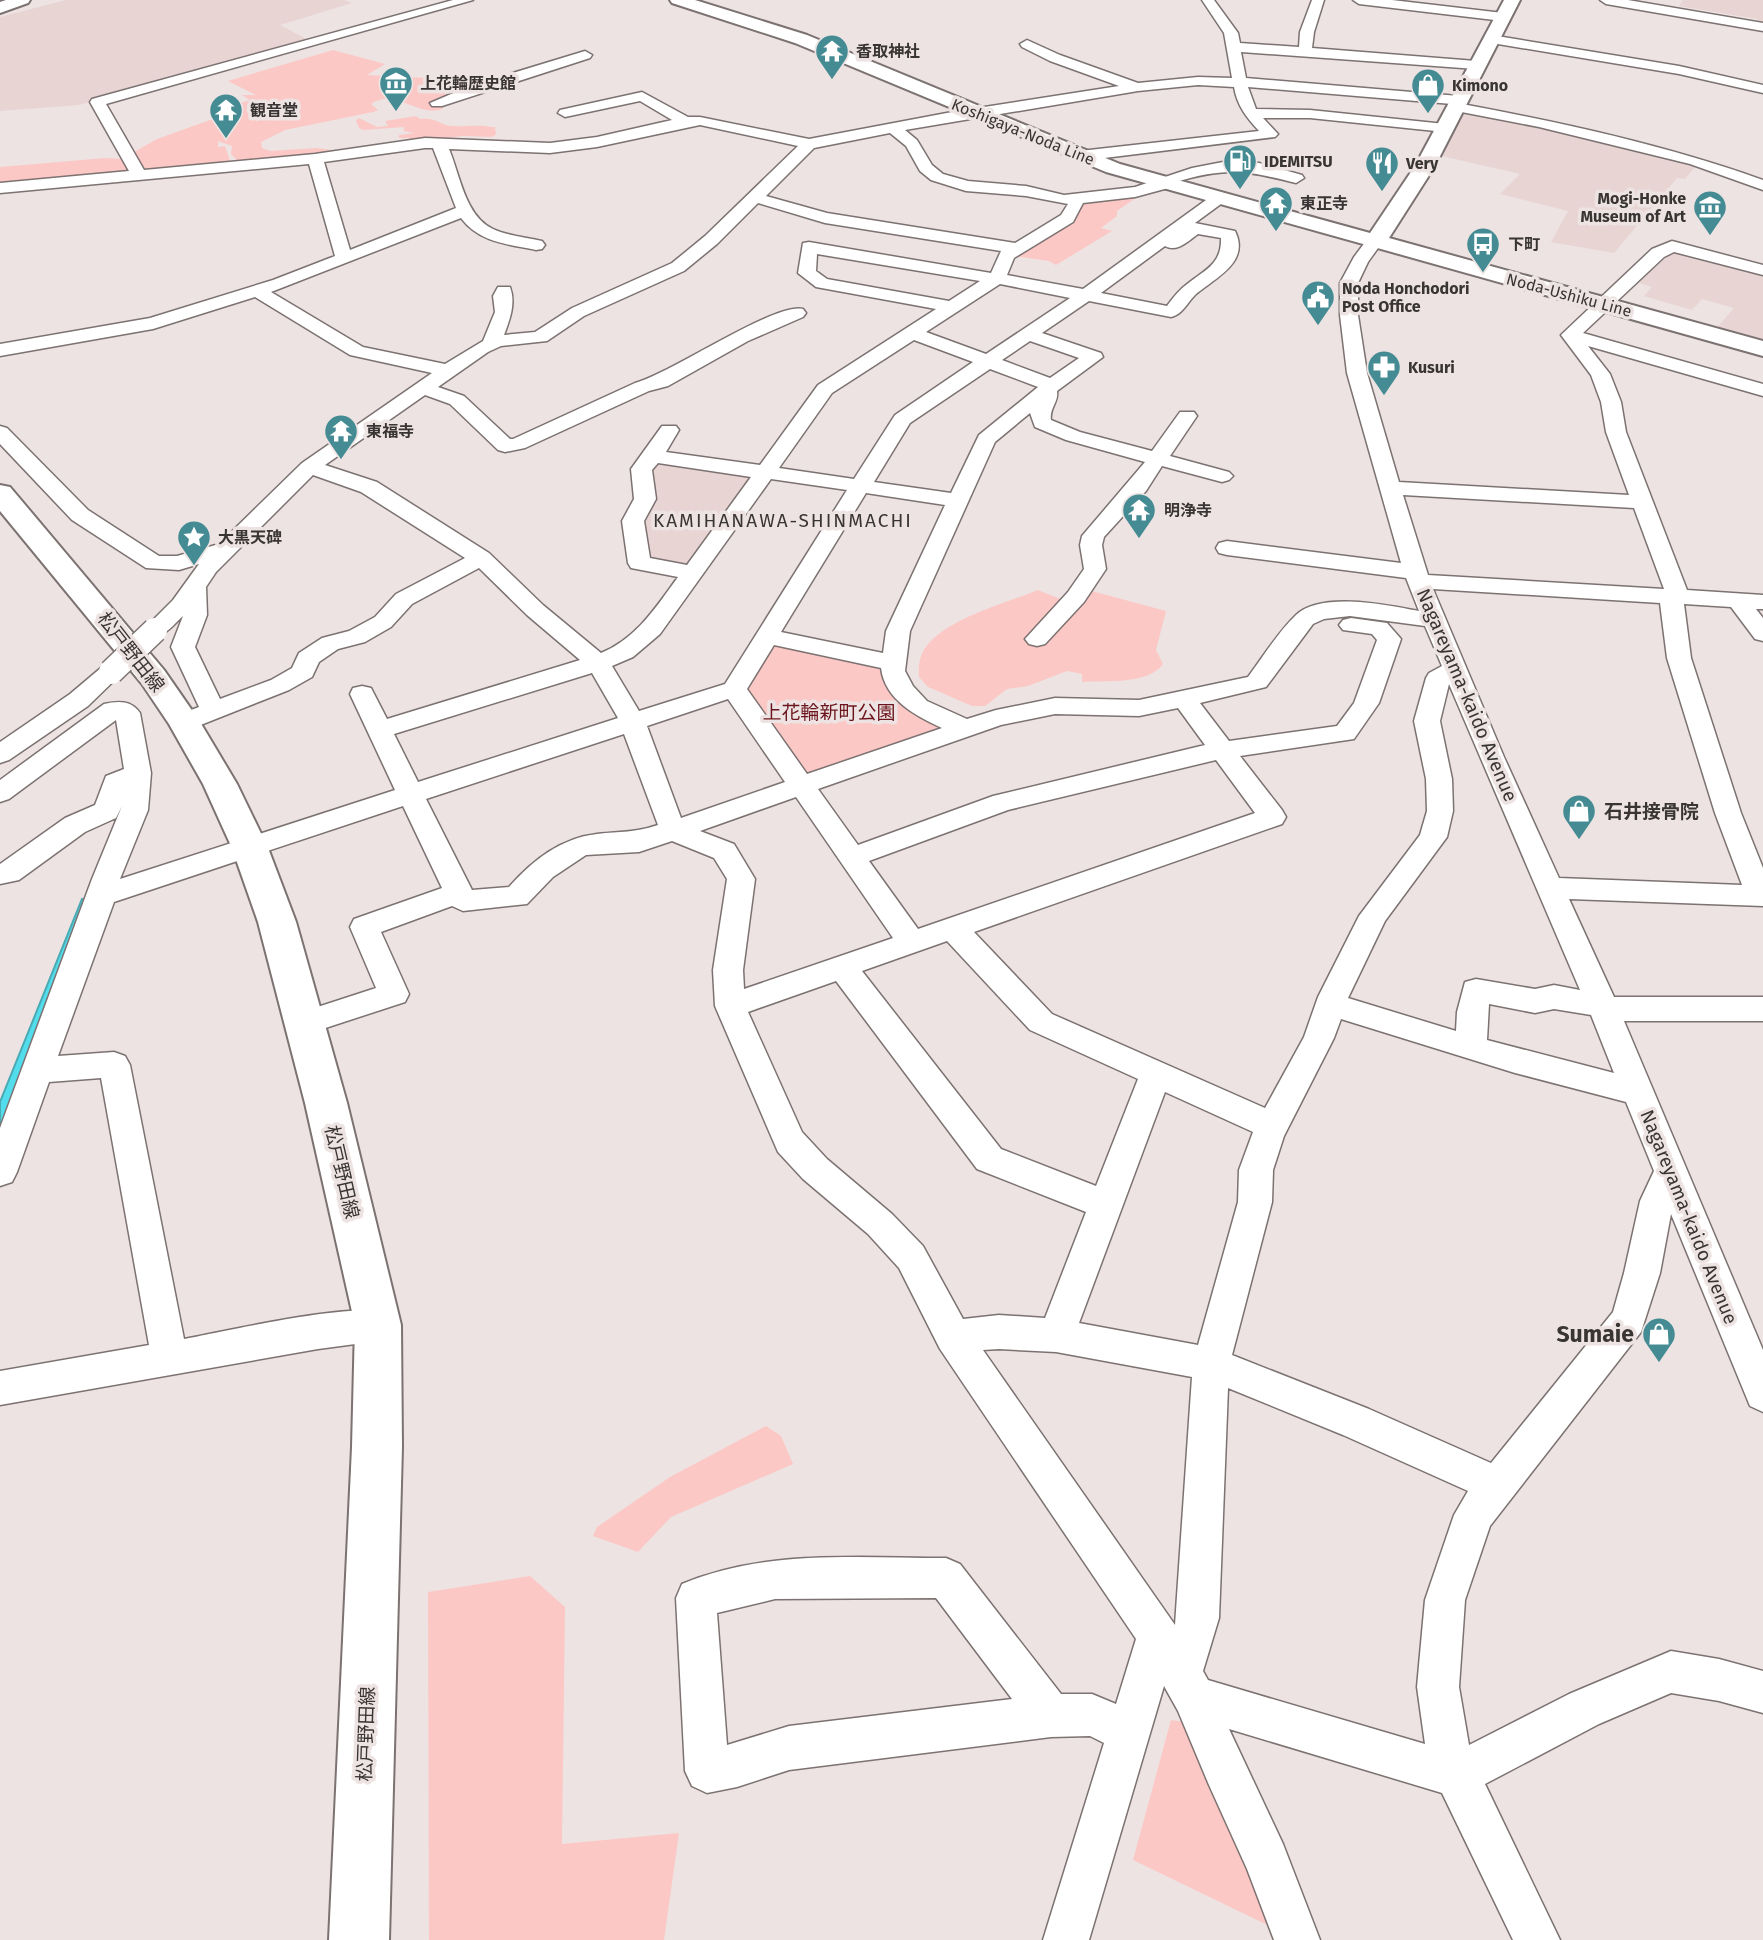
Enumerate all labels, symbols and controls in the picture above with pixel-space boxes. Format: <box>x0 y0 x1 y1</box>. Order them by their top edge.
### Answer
temple icon: 香取神社 <box>813 32 851 81</box>
place label: 香取神社 <box>856 42 920 61</box>
museum icon: 上花輪歴史館 <box>377 64 415 113</box>
shop icon: Kimono <box>1409 66 1447 115</box>
place label: 上花輪歴史館 <box>420 74 516 93</box>
place label: Kimono <box>1452 76 1508 95</box>
temple icon: 観音堂 <box>207 91 245 140</box>
street label: Koshigaya-Noda Line <box>949 95 1097 169</box>
place label: 観音堂 <box>250 101 298 120</box>
fuel station icon: IDEMITSU <box>1221 142 1259 191</box>
restaurant icon: Very <box>1363 144 1401 193</box>
place label: IDEMITSU <box>1264 152 1333 171</box>
place label: Very <box>1405 154 1439 173</box>
temple icon: 東正寺 <box>1257 184 1295 233</box>
museum icon: Mogi-Honke Museum of Art <box>1691 188 1729 237</box>
place label: Mogi-Honke Museum of Art <box>1580 189 1687 226</box>
place label: 東正寺 <box>1300 194 1348 213</box>
bus stop icon: 下町 <box>1464 225 1502 274</box>
place label: 下町 <box>1508 235 1540 254</box>
street label: Noda-Ushiku Line <box>1504 269 1634 321</box>
public building icon: Noda Honchodori Post Office <box>1299 278 1337 327</box>
place label: Noda Honchodori Post Office <box>1342 279 1469 316</box>
pharmacy icon: Kusuri <box>1365 348 1403 397</box>
place label: Kusuri <box>1408 358 1455 377</box>
temple icon: 東福寺 <box>322 412 360 461</box>
place label: 東福寺 <box>366 422 414 441</box>
temple icon: 明浄寺 <box>1120 491 1158 540</box>
place label: 明浄寺 <box>1164 501 1212 520</box>
district label: KAMIHANAWA-SHINMACHI <box>653 509 913 532</box>
place icon: 大黒天碑 <box>175 518 213 567</box>
place label: 大黒天碑 <box>218 528 282 547</box>
street label: Nagareyama-kaido Avenue <box>1412 585 1522 805</box>
street label: 松戸野田線 <box>93 607 169 697</box>
park label: 上花輪新町公園 <box>762 701 896 724</box>
shop icon: 石井接骨院 <box>1560 792 1598 841</box>
place label: 石井接骨院 <box>1604 800 1699 823</box>
street label: Nagareyama-kaido Avenue <box>1635 1106 1743 1328</box>
street label: 松戸野田線 <box>320 1123 364 1221</box>
shop icon: Sumaie <box>1640 1315 1678 1364</box>
place label: Sumaie <box>1556 1320 1634 1348</box>
street label: 松戸野田線 <box>353 1686 379 1782</box>

